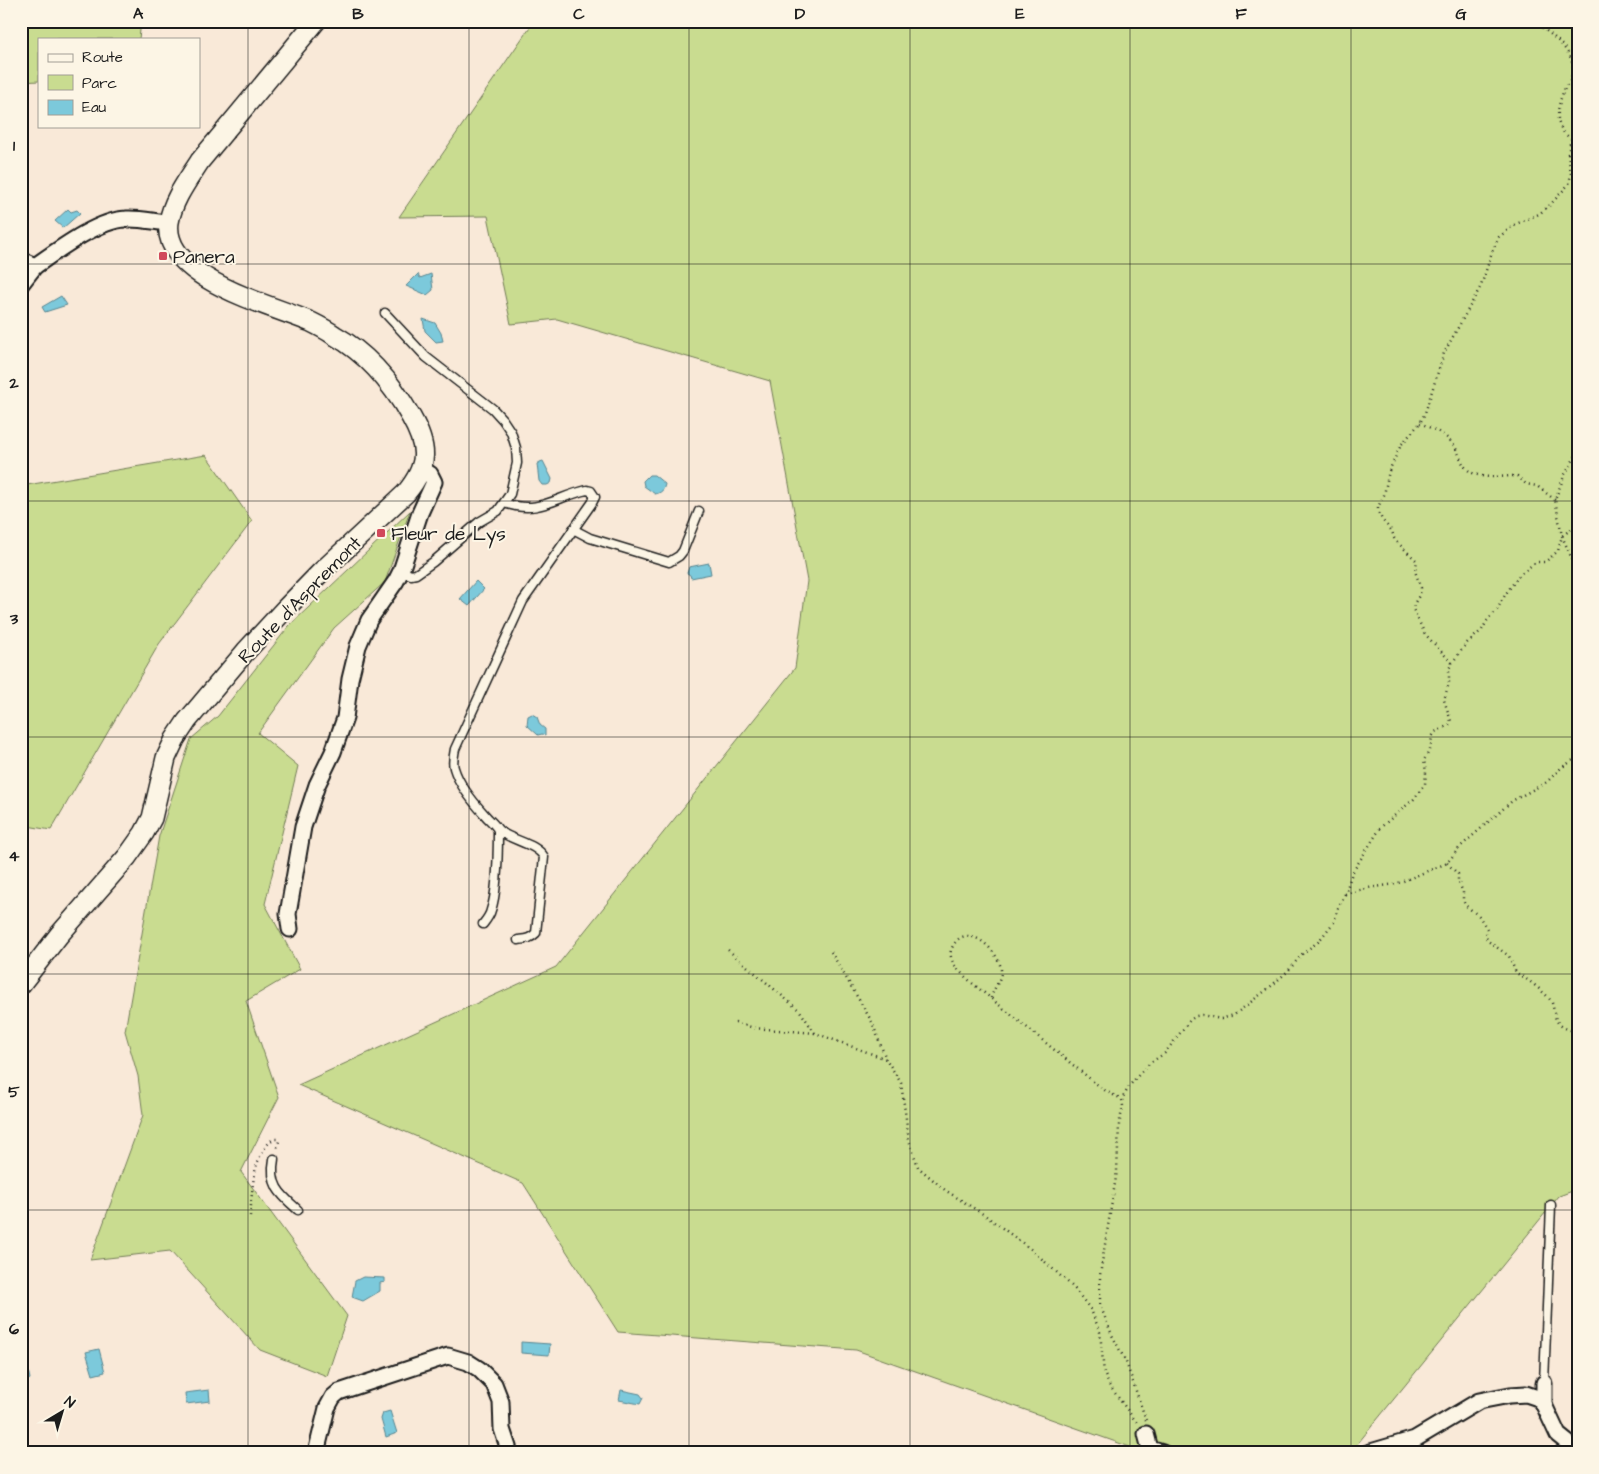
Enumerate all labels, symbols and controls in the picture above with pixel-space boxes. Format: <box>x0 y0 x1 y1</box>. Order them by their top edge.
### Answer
text: A <box>133 3 144 25</box>
text: B <box>352 3 364 25</box>
text: C <box>573 3 585 25</box>
text: D <box>795 3 806 25</box>
text: E <box>1015 3 1025 25</box>
text: F <box>1235 3 1247 25</box>
text: G <box>1455 3 1467 25</box>
legend <box>38 38 200 128</box>
text: Route <box>82 47 123 68</box>
text: Parc <box>82 73 117 94</box>
text: Eau <box>82 97 107 118</box>
text: 1 <box>13 135 16 157</box>
place label: Panera <box>173 244 235 271</box>
marker: Panera <box>157 250 169 262</box>
text: 2 <box>8 372 19 394</box>
place label: Fleur de Lys <box>391 521 506 549</box>
marker: Fleur de Lys <box>375 527 387 539</box>
street label: Route d'Aspremont <box>232 530 368 670</box>
text: 3 <box>9 608 19 630</box>
text: 4 <box>9 845 20 867</box>
text: 5 <box>8 1081 20 1103</box>
text: 6 <box>9 1318 19 1340</box>
north arrow <box>38 1386 88 1436</box>
text: N <box>60 1392 79 1413</box>

